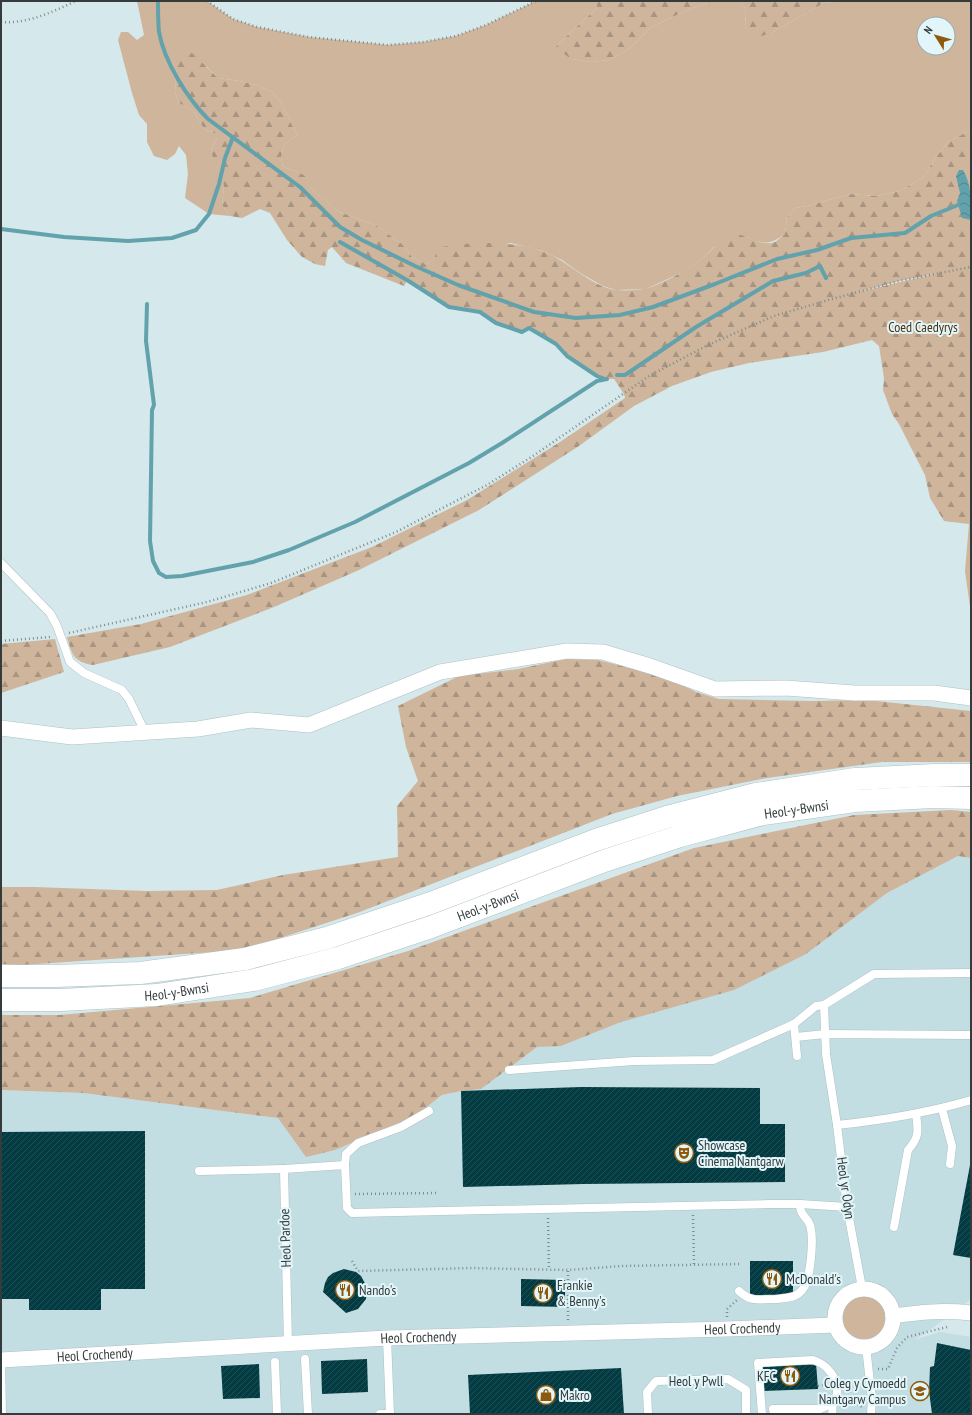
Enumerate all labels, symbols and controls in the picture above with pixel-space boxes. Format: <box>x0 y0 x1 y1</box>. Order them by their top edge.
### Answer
north arrow <box>916 16 956 56</box>
text: N <box>921 23 935 37</box>
park label: Coed Caedyrys <box>888 318 958 336</box>
street label: Heol-y-Bwnsi <box>763 796 830 823</box>
street label: Heol-y-Bwnsi <box>454 885 521 925</box>
street label: Heol-y-Bwnsi <box>144 978 210 1005</box>
place label: Showcase Cinema Nantgarw <box>698 1136 785 1170</box>
theatre icon: Showcase Cinema Nantgarw <box>673 1142 695 1164</box>
street label: Heol yr Odyn <box>833 1156 859 1220</box>
street label: Heol Pardoe <box>275 1208 295 1268</box>
restaurant icon: McDonald's <box>761 1268 783 1290</box>
place label: McDonald's <box>786 1270 841 1288</box>
place label: Frankie & Benny's <box>557 1276 606 1310</box>
restaurant icon: Nando's <box>334 1279 356 1301</box>
place label: Nando's <box>359 1281 397 1299</box>
restaurant icon: Frankie & Benny's <box>532 1282 554 1304</box>
street label: Heol Crochendy <box>704 1318 781 1339</box>
street label: Heol Crochendy <box>380 1327 457 1347</box>
street label: Heol Crochendy <box>56 1343 134 1366</box>
restaurant icon: KFC <box>779 1365 801 1387</box>
place label: KFC <box>757 1367 777 1385</box>
street label: Heol y Pwll <box>669 1372 724 1390</box>
place label: Coleg y Cymoedd Nantgarw Campus <box>819 1374 906 1408</box>
school or university icon: Coleg y Cymoedd Nantgarw Campus <box>909 1380 931 1402</box>
shop icon: Makro <box>535 1384 557 1406</box>
place label: Makro <box>560 1386 590 1404</box>

